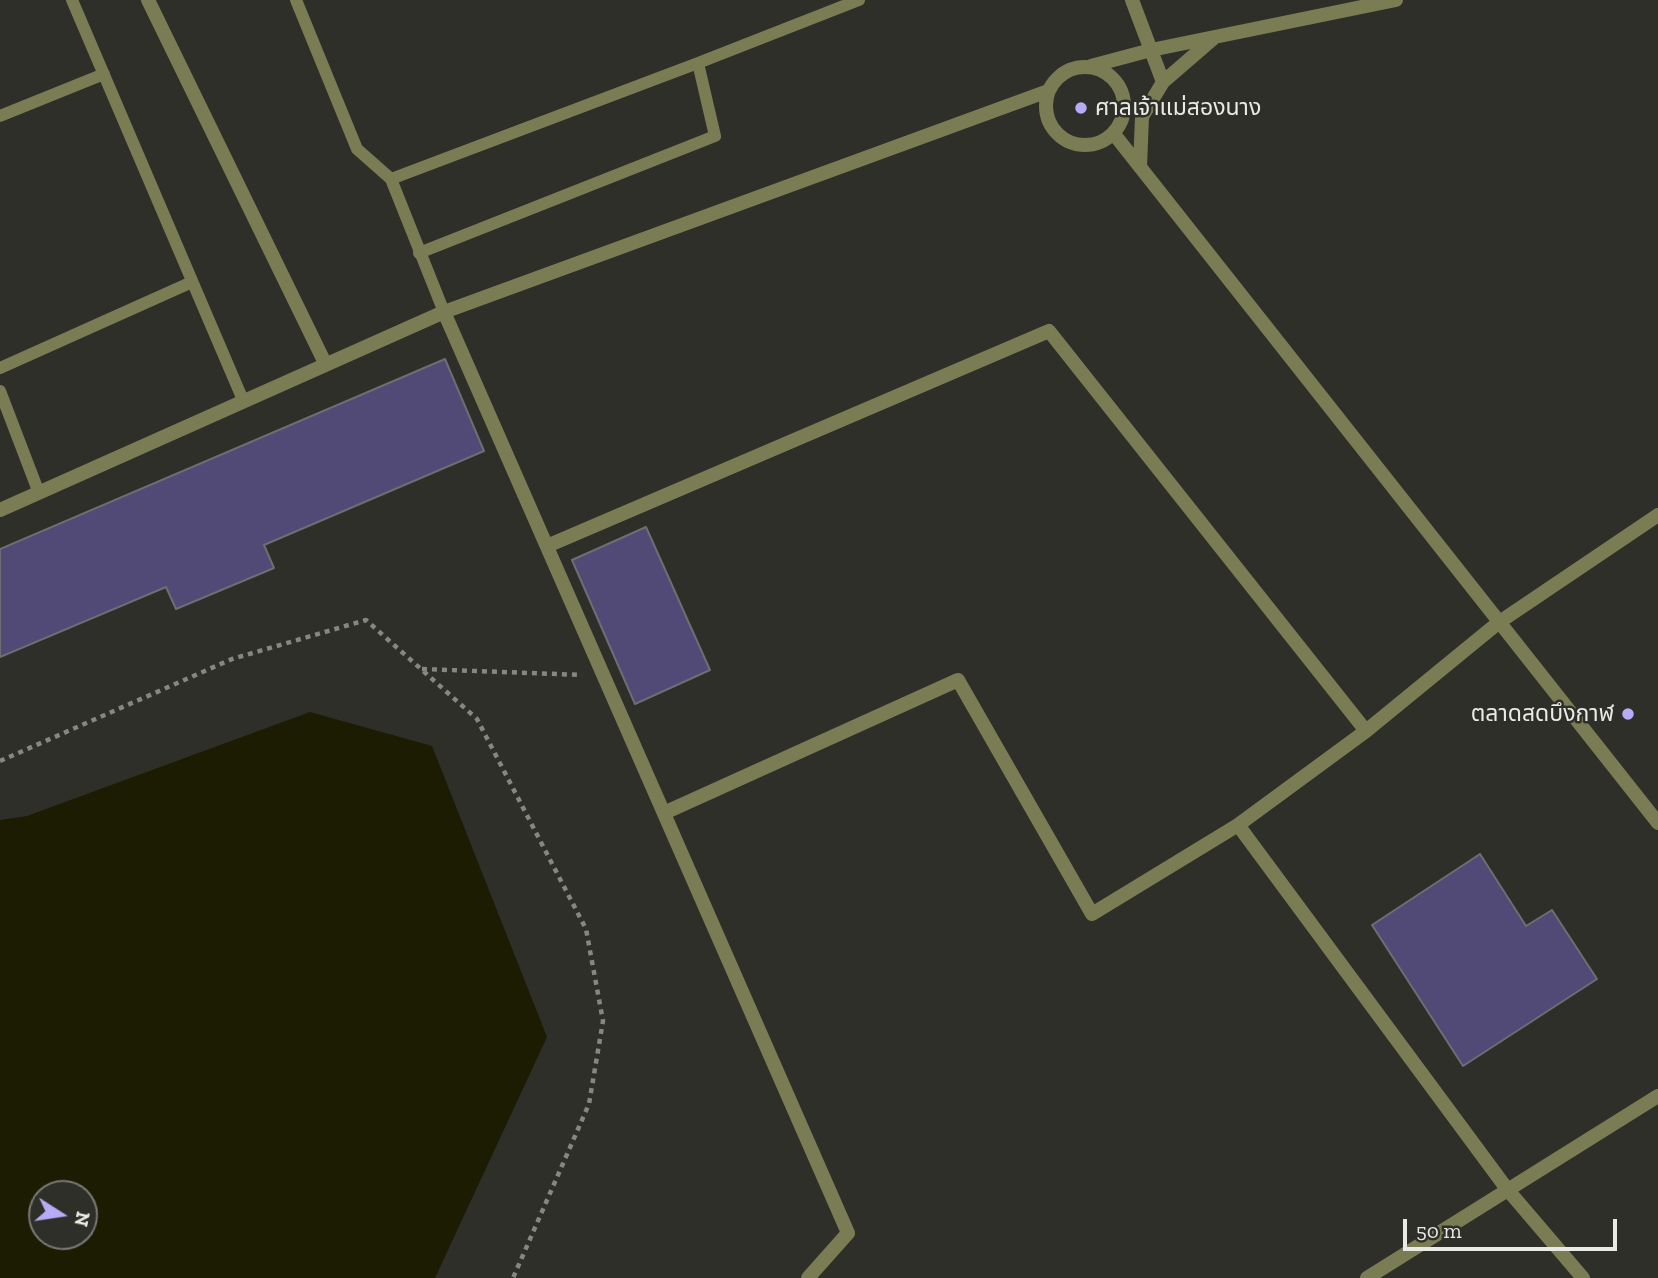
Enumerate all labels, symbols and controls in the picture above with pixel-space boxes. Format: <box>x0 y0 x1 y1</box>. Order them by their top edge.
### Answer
place label: ศาลเจ้าแม่สองนาง <box>1095 94 1261 122</box>
marker: ศาลเจ้าแม่สองนาง <box>1073 100 1089 116</box>
place label: ตลาดสดบึงกาฬ <box>1471 700 1614 728</box>
marker: ตลาดสดบึงกาฬ <box>1620 706 1636 722</box>
north arrow <box>28 1180 98 1250</box>
scale bar <box>1406 1204 1620 1248</box>
text: N <box>69 1210 95 1229</box>
text: 50 m <box>1416 1218 1462 1243</box>

